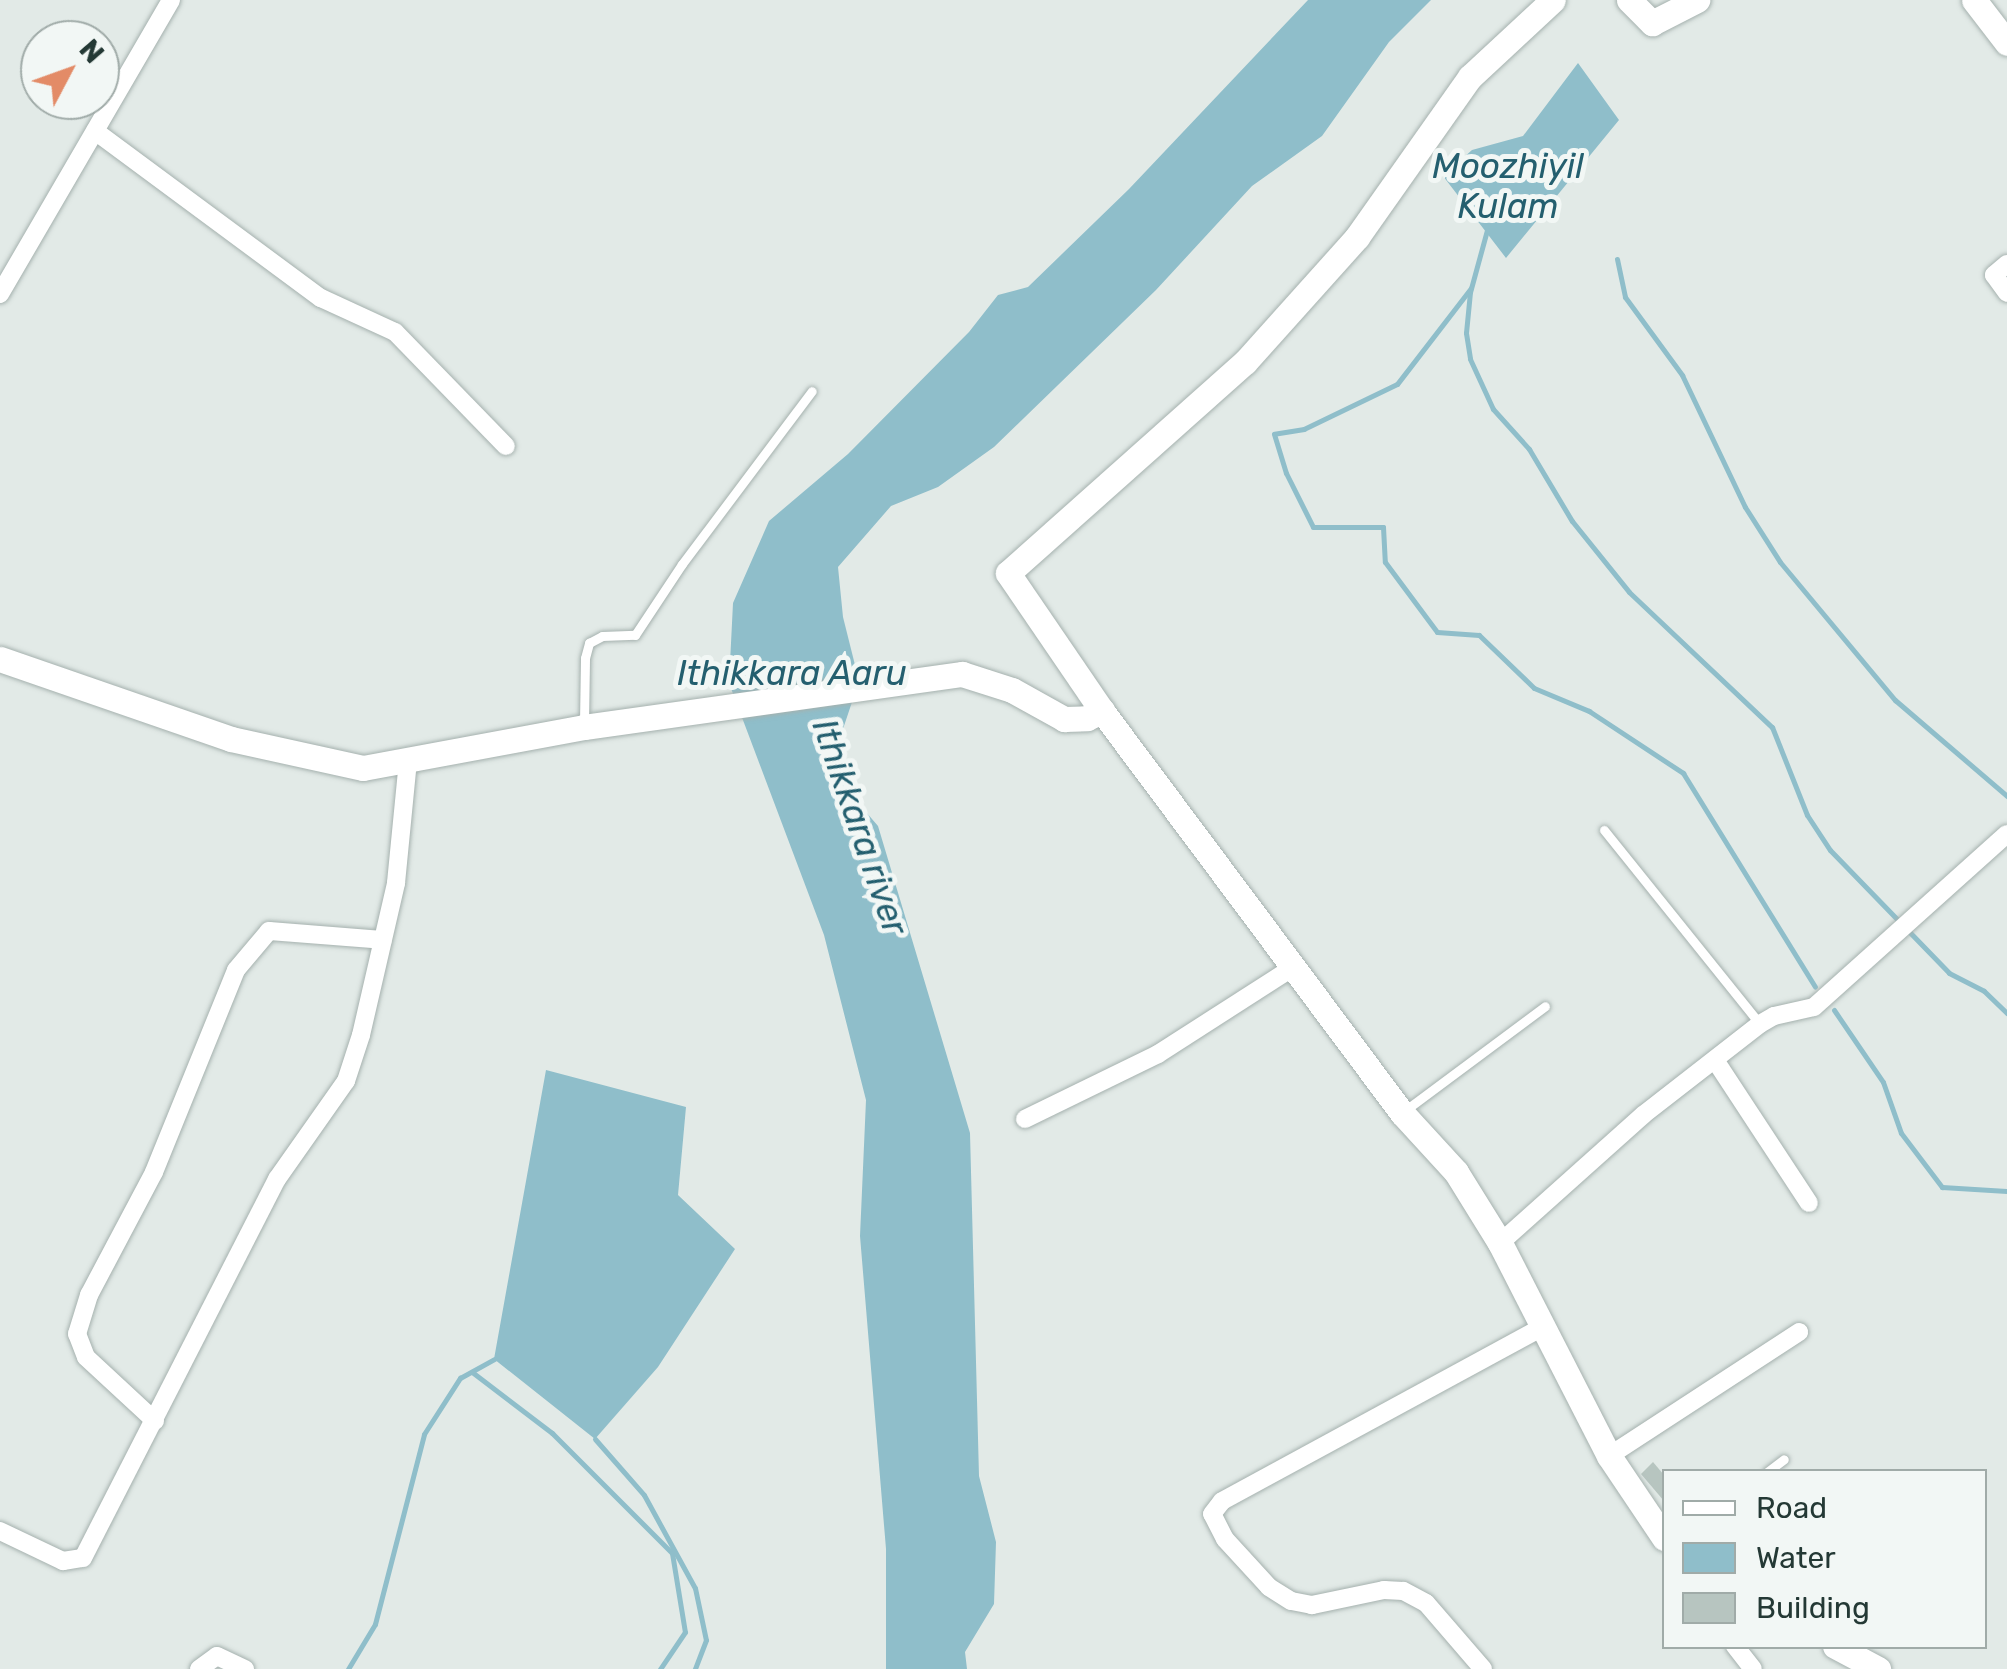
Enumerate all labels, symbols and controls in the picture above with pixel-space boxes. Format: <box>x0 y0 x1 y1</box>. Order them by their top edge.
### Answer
north arrow <box>20 20 120 120</box>
text: N <box>72 33 111 70</box>
water label: Moozhiyil Kulam <box>1432 145 1584 227</box>
water label: Ithikkara Aaru <box>677 652 907 694</box>
water label: Ithikkara river <box>803 713 917 941</box>
legend <box>1662 1469 1987 1649</box>
text: Road <box>1756 1490 1827 1526</box>
text: Water <box>1756 1540 1836 1576</box>
text: Building <box>1756 1590 1870 1626</box>

